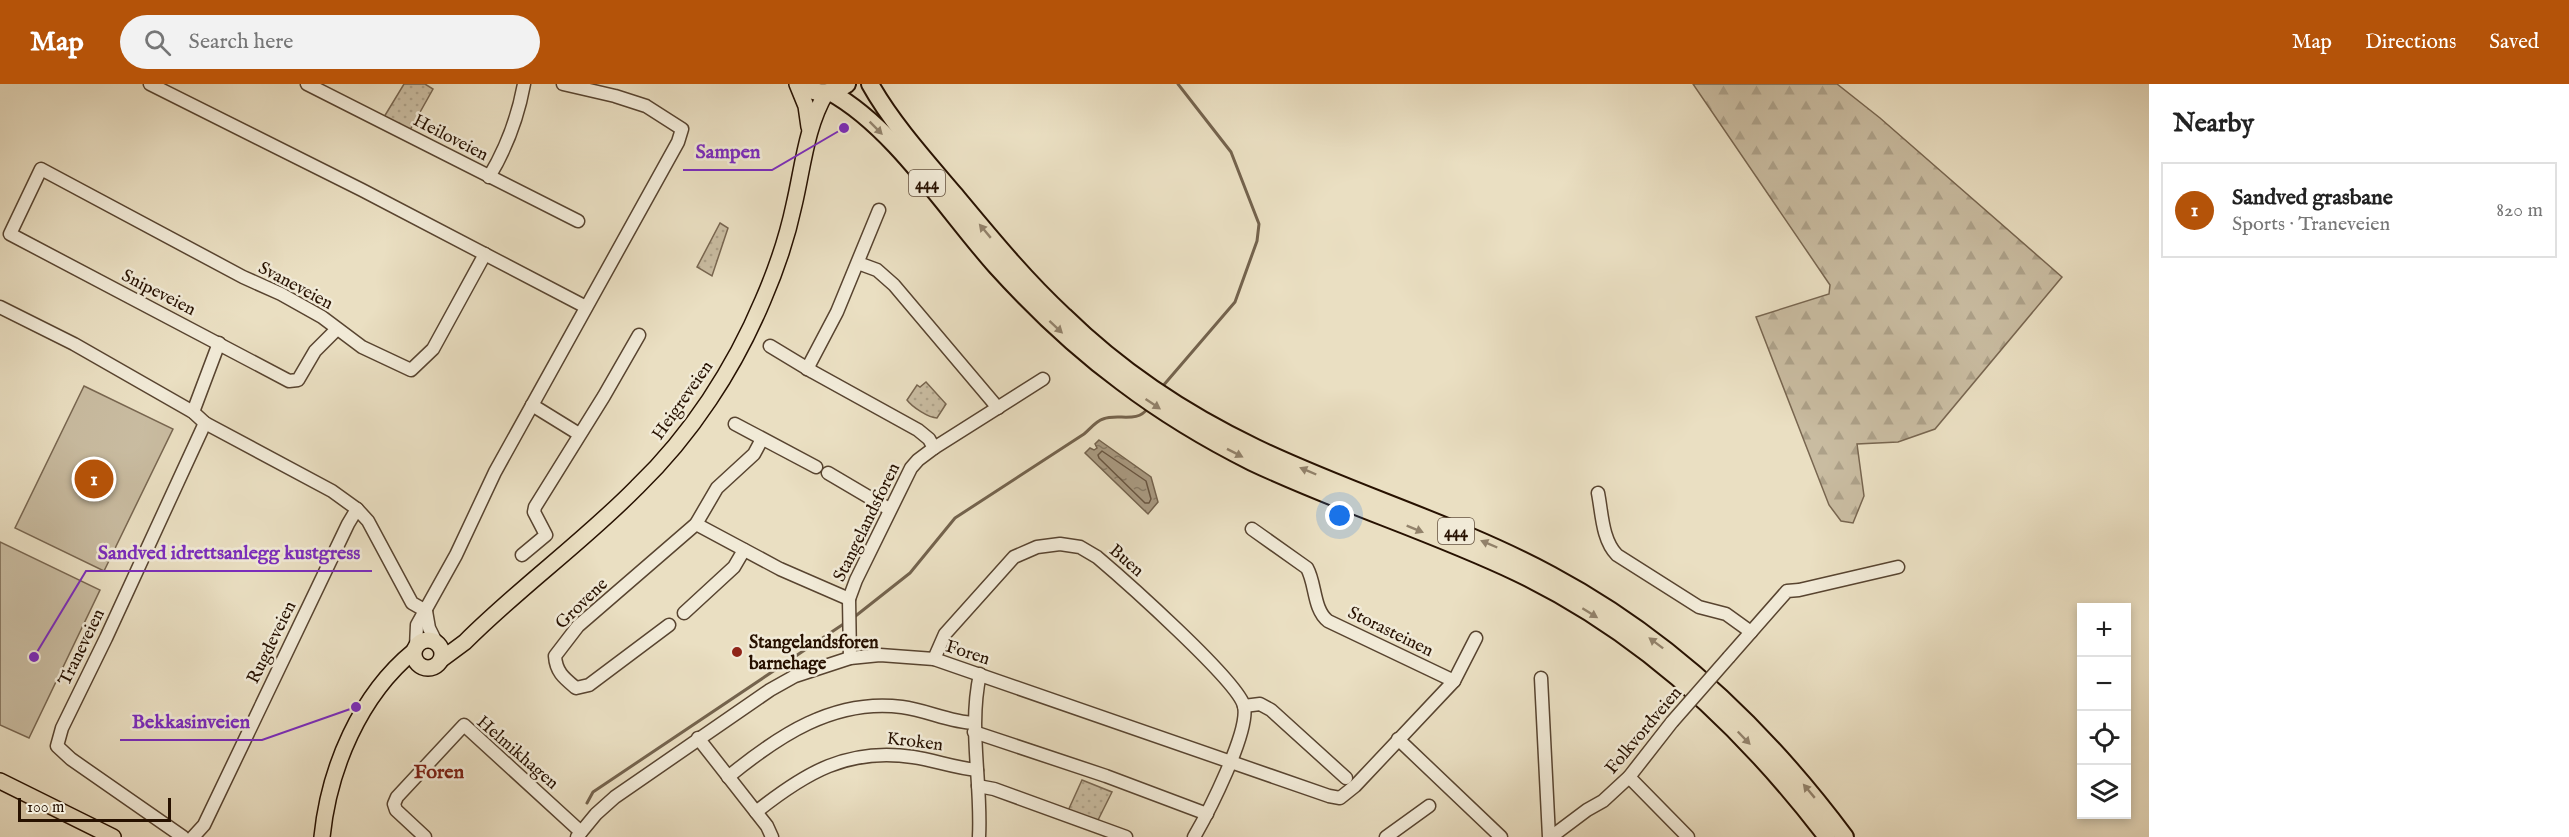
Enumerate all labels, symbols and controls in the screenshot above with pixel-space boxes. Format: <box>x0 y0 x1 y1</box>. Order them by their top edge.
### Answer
search box <box>120 15 540 69</box>
text: Map <box>30 25 84 60</box>
icon: search <box>141 26 174 59</box>
text: Search here <box>189 28 293 56</box>
text: Map <box>2292 29 2332 56</box>
text: Directions <box>2365 29 2456 56</box>
text: Saved <box>2489 29 2539 56</box>
text: Nearby <box>2173 107 2254 140</box>
street label: Heiloveien <box>409 110 492 167</box>
one-way arrow <box>868 120 882 134</box>
callout: Sampen <box>683 132 772 170</box>
text: Sampen <box>695 140 761 165</box>
road number: 444 <box>909 170 945 196</box>
text: Sandved grasbane <box>2232 184 2393 212</box>
text: 1 <box>2191 198 2198 223</box>
text: 820 m <box>2496 198 2543 223</box>
text: Sports · Traneveien <box>2232 212 2390 237</box>
one-way arrow <box>979 224 992 239</box>
street label: Svaneveien <box>254 257 337 316</box>
street label: Snipeveien <box>117 265 200 322</box>
one-way arrow <box>1048 319 1062 333</box>
street label: Heigreveien <box>648 356 719 445</box>
one-way arrow <box>1145 399 1162 410</box>
one-way arrow <box>1227 449 1244 458</box>
pin: 1 <box>74 456 113 502</box>
street label: Stangelandsforen <box>829 459 906 586</box>
one-way arrow <box>1299 466 1317 476</box>
your location <box>1325 501 1354 530</box>
road number: 444 <box>1438 518 1474 544</box>
one-way arrow <box>1406 525 1424 535</box>
callout: Sandved idrettsanlegg kustgress <box>86 533 372 571</box>
one-way arrow <box>1480 539 1498 548</box>
street label: Buen <box>1104 540 1149 583</box>
text: Sandved idrettsanlegg kustgress <box>98 541 360 566</box>
street label: Grovene <box>551 573 613 635</box>
street label: Rugdeveien <box>242 597 302 688</box>
street label: Storasteinen <box>1344 602 1437 663</box>
map controls <box>2077 603 2131 819</box>
button: + <box>2077 603 2131 657</box>
street label: Traneveien <box>54 605 111 690</box>
one-way arrow <box>1582 608 1599 619</box>
place label: Stangelandsforen barnehage <box>748 632 879 676</box>
street label: Foren <box>942 635 993 672</box>
one-way arrow <box>1649 637 1664 649</box>
marker: Stangelandsforen barnehage <box>730 645 744 659</box>
button: − <box>2077 657 2131 711</box>
street label: Folkvordveien <box>1601 682 1688 780</box>
callout: Bekkasinveien <box>120 702 262 740</box>
text: Bekkasinveien <box>132 710 251 735</box>
street label: Helmikhagen <box>471 711 563 795</box>
button: locate <box>2077 711 2131 765</box>
street label: Kroken <box>885 728 945 757</box>
one-way arrow <box>1736 731 1750 745</box>
district label: Foren <box>414 760 465 785</box>
button: layers <box>2077 765 2131 819</box>
one-way arrow <box>1803 784 1816 799</box>
scale bar <box>18 795 171 822</box>
text: 100 m <box>27 798 64 818</box>

